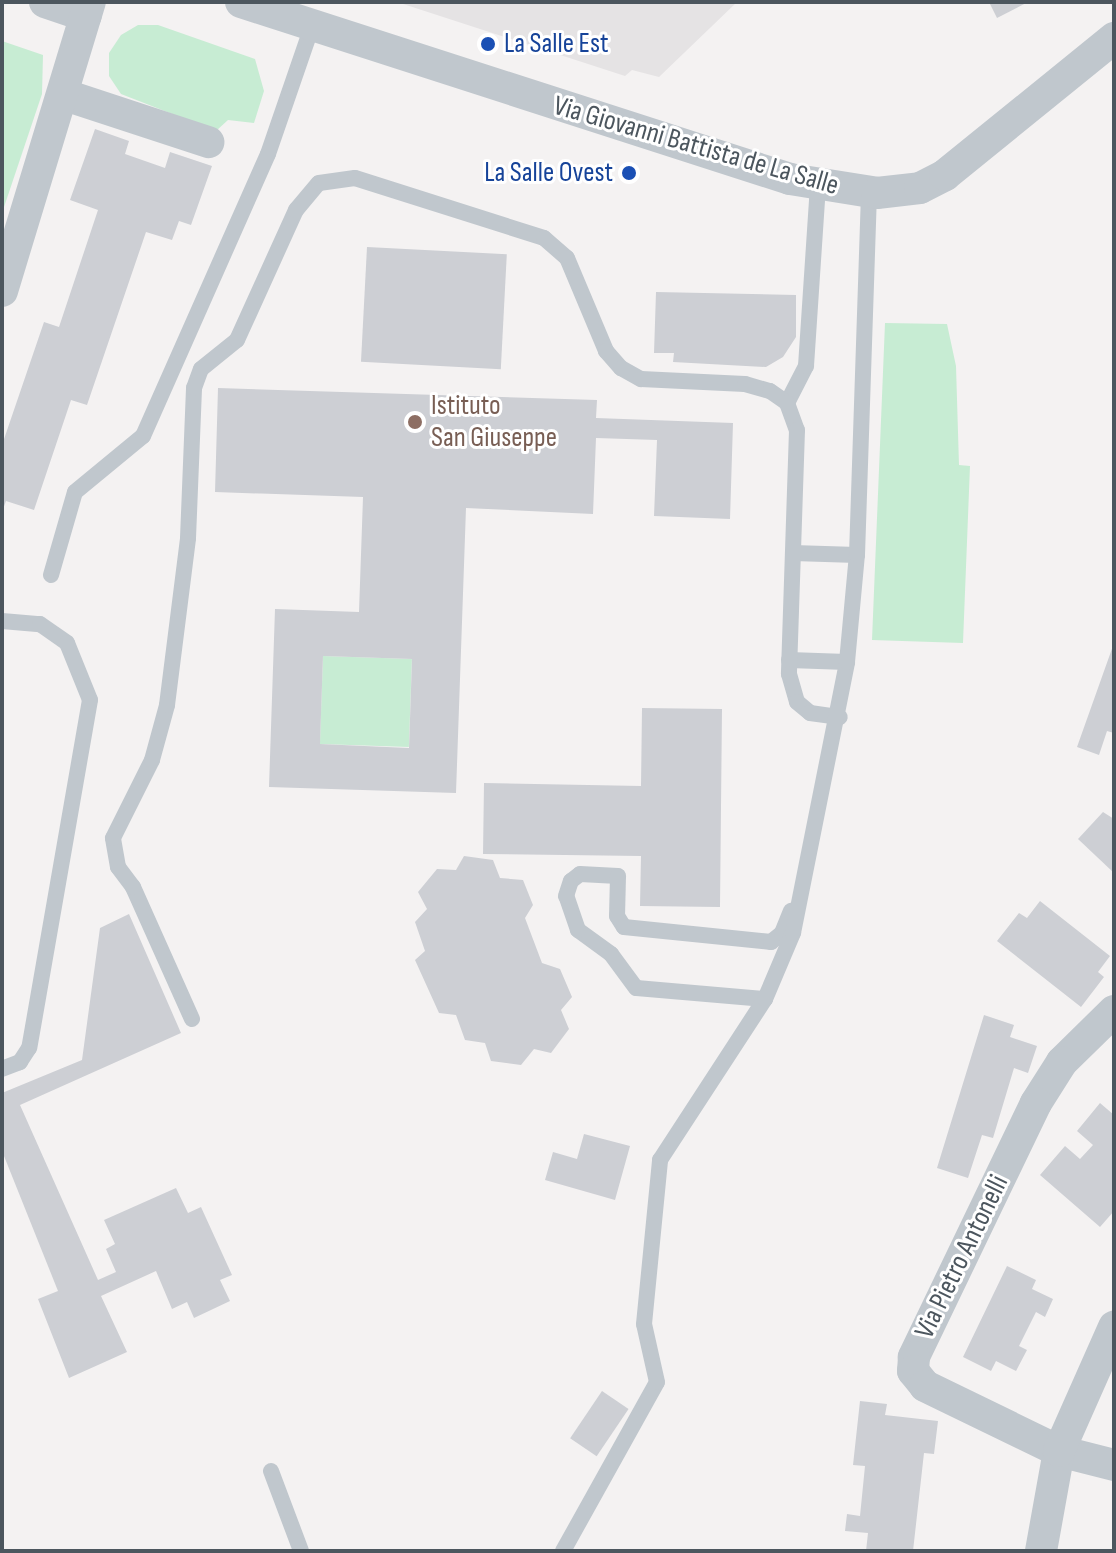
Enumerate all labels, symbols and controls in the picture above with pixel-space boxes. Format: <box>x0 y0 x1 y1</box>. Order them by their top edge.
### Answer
place label: La Salle Est <box>504 27 609 61</box>
marker: La Salle Est <box>479 35 497 53</box>
street label: Via Giovanni Battista de La Salle <box>549 89 843 203</box>
place label: La Salle Ovest <box>484 156 613 190</box>
marker: La Salle Ovest <box>620 164 638 182</box>
place label: Istituto San Giuseppe <box>431 389 557 455</box>
marker: Istituto San Giuseppe <box>406 413 424 431</box>
street label: Via Pietro Antonelli <box>908 1170 1016 1344</box>

